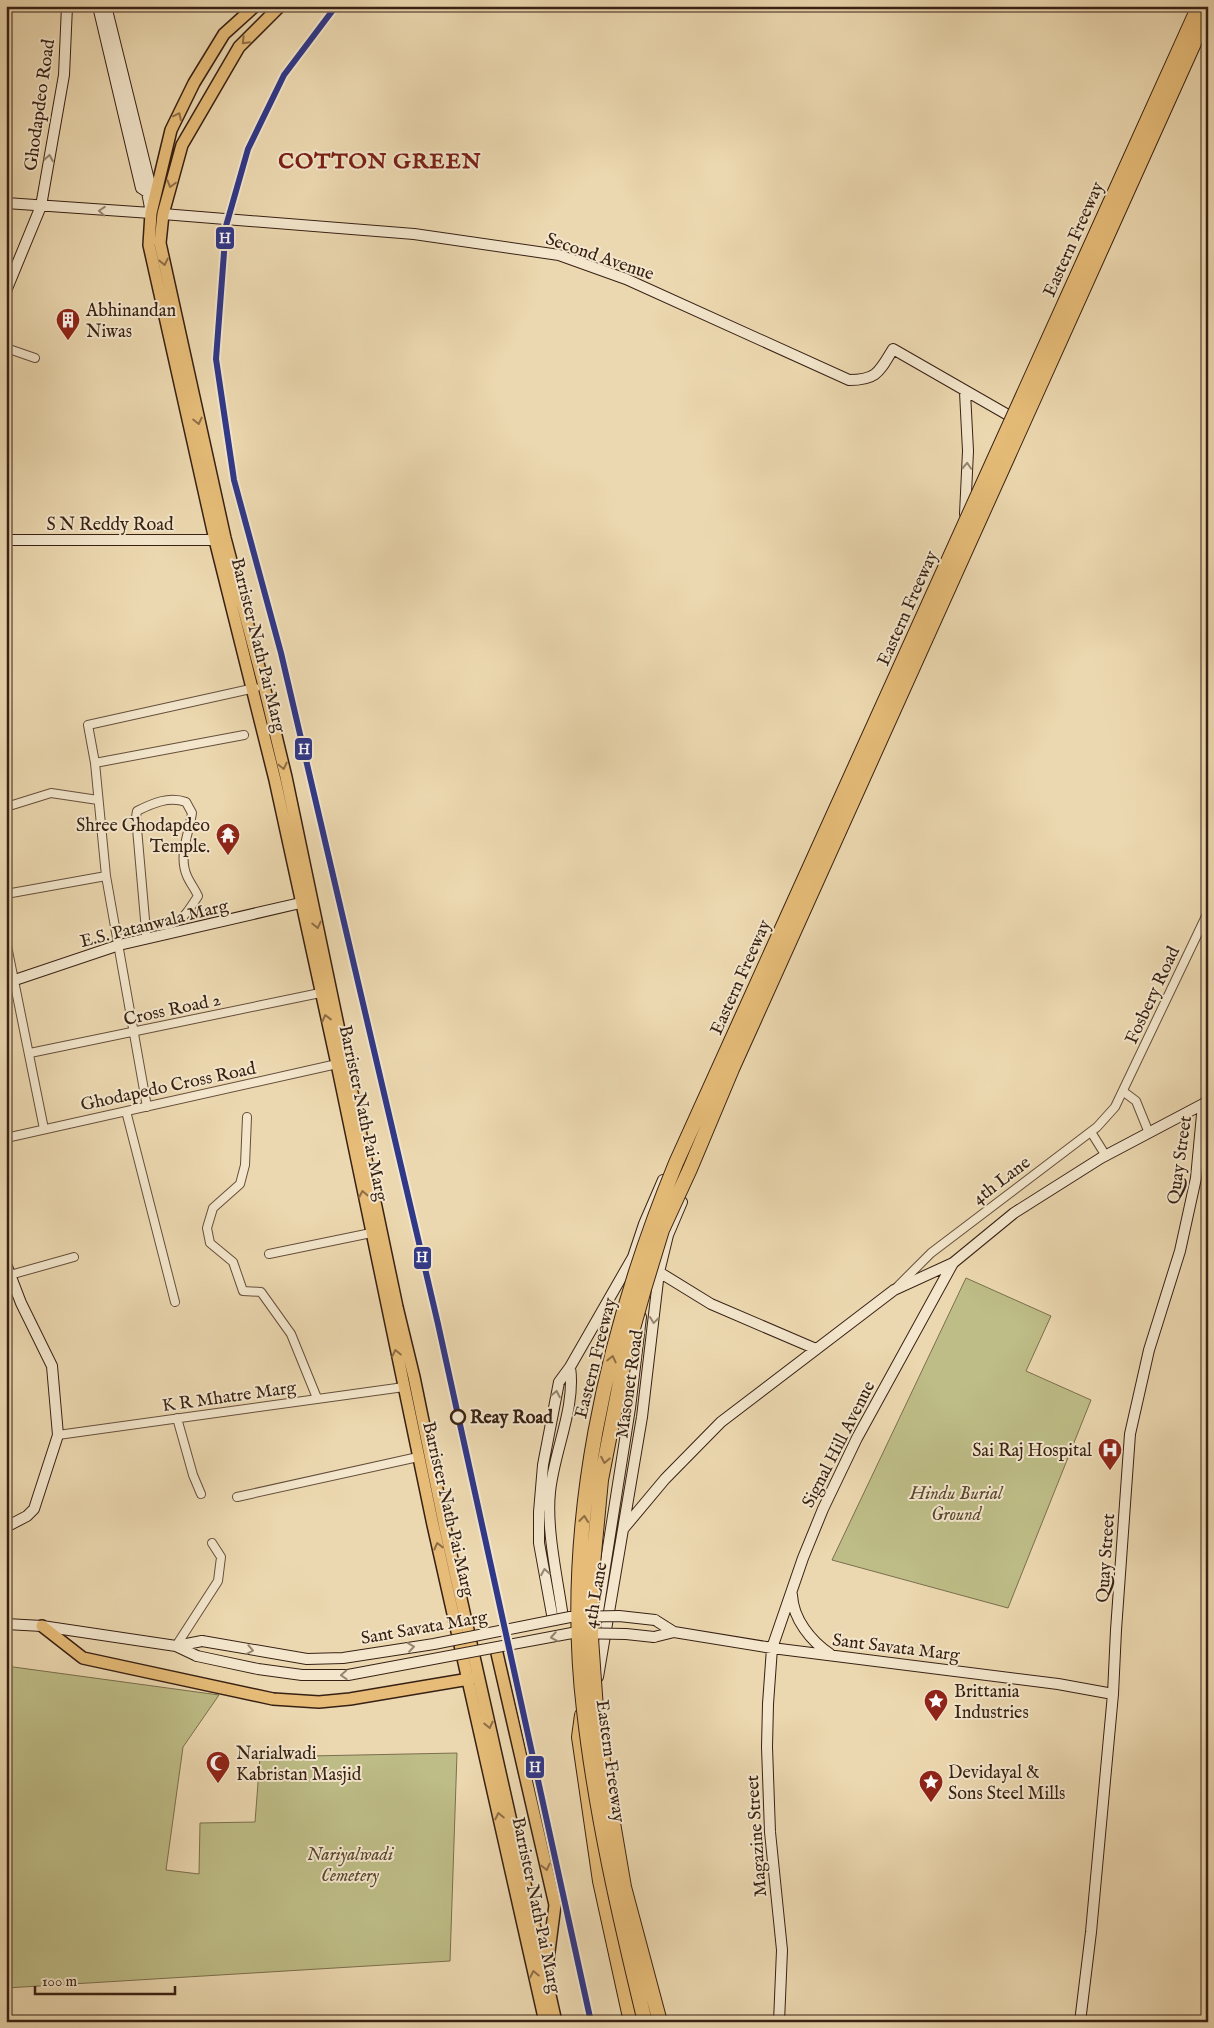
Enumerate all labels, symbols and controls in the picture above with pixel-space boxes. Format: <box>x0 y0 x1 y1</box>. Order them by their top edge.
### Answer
one-way arrow <box>242 35 251 44</box>
street label: Ghodapdeo Road <box>20 37 61 173</box>
one-way arrow <box>172 112 182 121</box>
district label: COTTON GREEN <box>278 148 482 176</box>
one-way arrow <box>44 153 54 162</box>
street label: Eastern Freeway <box>1039 178 1110 301</box>
one-way arrow <box>167 179 177 187</box>
one-way arrow <box>98 206 106 217</box>
line badge: H <box>215 226 235 250</box>
street label: Second Avenue <box>542 228 657 287</box>
text: H <box>219 230 231 248</box>
one-way arrow <box>158 258 169 267</box>
place label: Abhinandan Niwas <box>85 300 176 344</box>
building icon: Abhinandan Niwas <box>55 307 81 341</box>
one-way arrow <box>192 417 203 426</box>
one-way arrow <box>962 461 973 469</box>
street label: S N Reddy Road <box>46 514 174 537</box>
street label: Eastern Freeway <box>873 547 944 670</box>
street label: Barrister Nath Pai Marg <box>225 556 290 735</box>
line badge: H <box>294 737 313 761</box>
text: H <box>298 741 310 759</box>
one-way arrow <box>277 761 288 770</box>
place label: Shree Ghodapdeo Temple. <box>76 815 210 859</box>
temple icon: Shree Ghodapdeo Temple. <box>215 822 241 856</box>
street label: E.S. Patanwala Marg <box>78 895 231 954</box>
street label: Eastern Freeway <box>706 916 777 1039</box>
one-way arrow <box>311 920 322 929</box>
street label: Fosbery Road <box>1121 943 1186 1048</box>
street label: Cross Road 2 <box>122 989 223 1032</box>
one-way arrow <box>321 1013 332 1022</box>
street label: Barrister Nath Pai Marg <box>333 1023 392 1204</box>
street label: Ghodapedo Cross Road <box>79 1058 258 1117</box>
street label: Quay Street <box>1163 1114 1198 1206</box>
street label: 4th Lane <box>968 1152 1036 1211</box>
one-way arrow <box>358 1189 369 1198</box>
line badge: H <box>413 1246 432 1270</box>
text: H <box>416 1249 428 1267</box>
street label: Eastern Freeway <box>570 1295 623 1421</box>
one-way arrow <box>649 1316 660 1324</box>
street label: Masonet Road <box>611 1328 650 1440</box>
one-way arrow <box>391 1348 402 1357</box>
one-way arrow <box>606 1355 617 1364</box>
street label: K R Mhatre Marg <box>161 1377 298 1418</box>
street label: Signal Hill Avenue <box>798 1377 881 1512</box>
one-way arrow <box>551 1389 561 1398</box>
place label: Reay Road <box>470 1407 553 1430</box>
marker: Reay Road <box>450 1409 466 1425</box>
street label: Barrister Nath Pai Marg <box>416 1419 479 1600</box>
hospital icon: Sai Raj Hospital <box>1097 1437 1123 1471</box>
place label: Sai Raj Hospital <box>972 1440 1092 1463</box>
one-way arrow <box>600 1455 611 1464</box>
park label: Hindu Burial Ground <box>909 1483 1004 1527</box>
street label: Quay Street <box>1092 1513 1121 1603</box>
one-way arrow <box>578 1515 589 1523</box>
one-way arrow <box>433 1541 444 1550</box>
street label: 4th Lane <box>579 1560 614 1630</box>
one-way arrow <box>540 1568 550 1576</box>
street label: Sant Savata Marg <box>359 1606 490 1651</box>
street label: Sant Savata Marg <box>831 1629 961 1668</box>
one-way arrow <box>549 1631 558 1641</box>
one-way arrow <box>407 1643 416 1653</box>
one-way arrow <box>246 1645 255 1655</box>
one-way arrow <box>340 1669 348 1680</box>
place label: Brittania Industries <box>954 1681 1029 1725</box>
place icon: Brittania Industries <box>923 1688 949 1722</box>
street label: Eastern Freeway <box>590 1698 630 1824</box>
one-way arrow <box>484 1720 494 1729</box>
place label: Narialwadi Kabristan Masjid <box>236 1743 362 1787</box>
mosque icon: Narialwadi Kabristan Masjid <box>205 1750 231 1784</box>
line badge: H <box>525 1755 545 1779</box>
text: H <box>529 1759 541 1777</box>
place label: Devidayal & Sons Steel Mills <box>948 1762 1065 1806</box>
place icon: Devidayal & Sons Steel Mills <box>918 1769 944 1803</box>
street label: Magazine Street <box>742 1774 773 1898</box>
one-way arrow <box>494 1811 505 1820</box>
street label: Barrister Nath Pai Marg <box>506 1815 565 1996</box>
park label: Nariyalwadi Cemetery <box>307 1844 395 1888</box>
one-way arrow <box>540 1863 551 1871</box>
scale bar <box>35 1963 175 1995</box>
one-way arrow <box>530 1970 540 1979</box>
text: 100 m <box>42 1972 78 1991</box>

